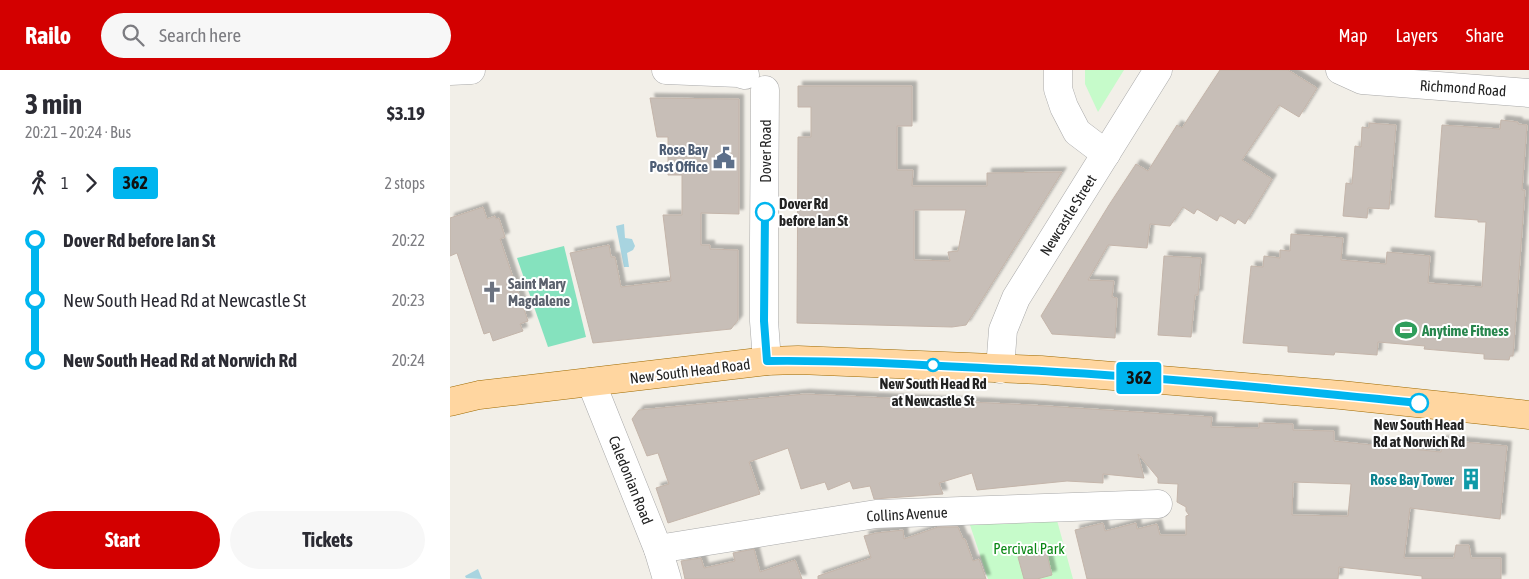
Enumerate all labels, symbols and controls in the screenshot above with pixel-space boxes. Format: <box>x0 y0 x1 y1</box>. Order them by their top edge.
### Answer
search box <box>101 13 451 58</box>
icon: search <box>119 21 147 49</box>
text: Railo <box>25 22 71 49</box>
text: Search here <box>159 24 241 46</box>
text: Map <box>1338 25 1367 46</box>
text: Layers <box>1395 25 1438 46</box>
text: Share <box>1466 25 1504 46</box>
street label: Richmond Road <box>1419 76 1507 100</box>
text: 3 min <box>25 88 82 120</box>
text: $3.19 <box>387 102 425 124</box>
street label: Dover Road <box>757 119 774 183</box>
text: 20:21 – 20:24 · Bus <box>25 123 131 141</box>
place label: Rose Bay Post Office <box>649 141 709 175</box>
public building icon: Rose Bay Post Office <box>711 145 737 171</box>
icon: walk <box>25 169 53 197</box>
icon: forward <box>77 169 105 197</box>
street label: Newcastle Street <box>1036 171 1100 259</box>
text: 362 <box>123 172 148 193</box>
text: 1 <box>61 174 69 192</box>
text: 2 stops <box>384 174 425 192</box>
place label: Dover Rd before Ian St <box>779 195 849 229</box>
marker: Dover Rd before Ian St <box>755 202 775 222</box>
text: Dover Rd before Ian St <box>63 229 216 251</box>
text: 20:22 <box>392 231 425 249</box>
place label: Saint Mary Magdalene <box>508 275 570 309</box>
church icon: Saint Mary Magdalene <box>479 279 505 305</box>
text: New South Head Rd at Newcastle St <box>63 289 306 311</box>
text: 20:23 <box>392 291 425 309</box>
sports icon: Anytime Fitness <box>1393 317 1419 343</box>
place label: Anytime Fitness <box>1421 322 1509 339</box>
text: New South Head Rd at Norwich Rd <box>63 349 297 371</box>
text: 20:24 <box>392 351 425 369</box>
street label: New South Head Road <box>629 355 751 387</box>
marker: New South Head Rd at Newcastle St <box>926 358 940 372</box>
line badge: 362 <box>1110 362 1168 394</box>
text: 362 <box>1126 367 1152 388</box>
place label: New South Head Rd at Newcastle St <box>879 375 987 409</box>
marker: New South Head Rd at Norwich Rd <box>1409 393 1429 413</box>
place label: New South Head Rd at Norwich Rd <box>1373 416 1465 450</box>
street label: Caledonian Road <box>605 433 657 527</box>
building icon: Rose Bay Tower <box>1458 466 1484 492</box>
place label: Rose Bay Tower <box>1370 471 1455 488</box>
street label: Collins Avenue <box>866 503 948 525</box>
button: Start <box>25 511 220 569</box>
button: Tickets <box>230 511 425 569</box>
park label: Percival Park <box>993 540 1065 557</box>

